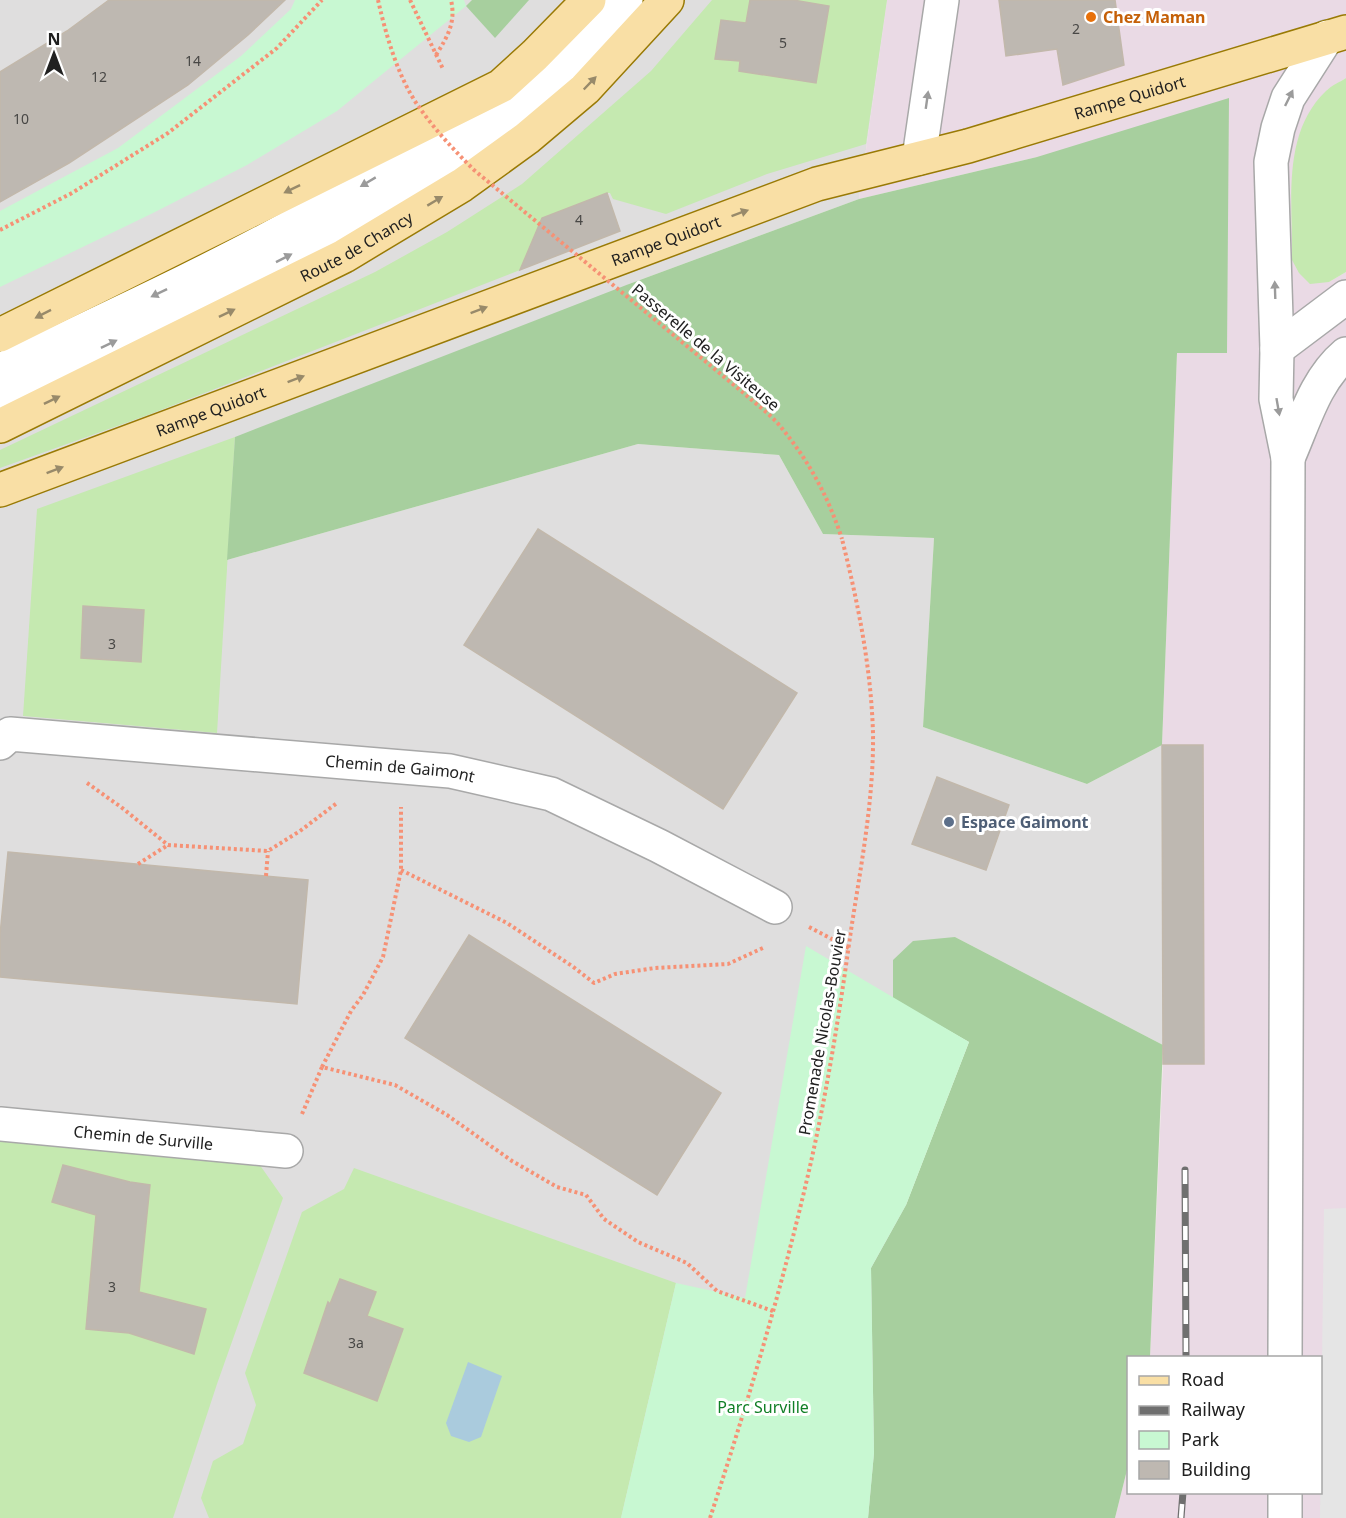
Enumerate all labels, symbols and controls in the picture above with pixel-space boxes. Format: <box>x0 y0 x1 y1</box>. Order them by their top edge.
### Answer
place label: Chez Maman <box>1103 6 1205 28</box>
marker: Chez Maman <box>1084 10 1098 24</box>
house number: 2 <box>1072 19 1080 38</box>
north arrow <box>24 24 84 84</box>
text: N <box>47 28 61 50</box>
house number: 5 <box>779 33 787 52</box>
house number: 14 <box>185 51 201 70</box>
house number: 12 <box>91 67 107 86</box>
street label: Rampe Quidort <box>1071 70 1188 124</box>
one-way arrow <box>583 75 597 90</box>
one-way arrow <box>1284 89 1294 107</box>
one-way arrow <box>923 91 932 110</box>
house number: 10 <box>13 109 29 128</box>
one-way arrow <box>360 176 376 187</box>
one-way arrow <box>284 185 301 194</box>
one-way arrow <box>427 195 443 206</box>
street label: Route de Chancy <box>296 206 418 287</box>
one-way arrow <box>731 207 749 217</box>
house number: 4 <box>575 210 583 229</box>
street label: Rampe Quidort <box>608 210 724 271</box>
one-way arrow <box>276 253 293 263</box>
street label: Passerelle de la Visiteuse <box>627 278 785 416</box>
one-way arrow <box>1270 281 1280 300</box>
one-way arrow <box>150 288 167 297</box>
one-way arrow <box>470 305 488 315</box>
one-way arrow <box>34 309 51 319</box>
one-way arrow <box>219 309 236 318</box>
one-way arrow <box>101 340 118 349</box>
one-way arrow <box>287 374 305 383</box>
street label: Rampe Quidort <box>153 380 269 442</box>
one-way arrow <box>44 395 61 405</box>
one-way arrow <box>1274 398 1283 417</box>
one-way arrow <box>46 464 64 474</box>
house number: 3 <box>108 634 116 653</box>
street label: Chemin de Gaimont <box>324 750 477 787</box>
place label: Espace Gaimont <box>961 811 1089 833</box>
marker: Espace Gaimont <box>942 815 956 829</box>
street label: Promenade Nicolas-Bouvier <box>793 927 851 1137</box>
street label: Chemin de Surville <box>73 1120 214 1155</box>
house number: 3 <box>108 1277 116 1296</box>
house number: 3a <box>348 1333 364 1352</box>
legend <box>1127 1356 1322 1494</box>
text: Road <box>1181 1367 1224 1391</box>
park label: Parc Surville <box>717 1396 809 1418</box>
text: Railway <box>1181 1397 1246 1421</box>
text: Park <box>1181 1427 1219 1451</box>
text: Building <box>1181 1457 1251 1481</box>

